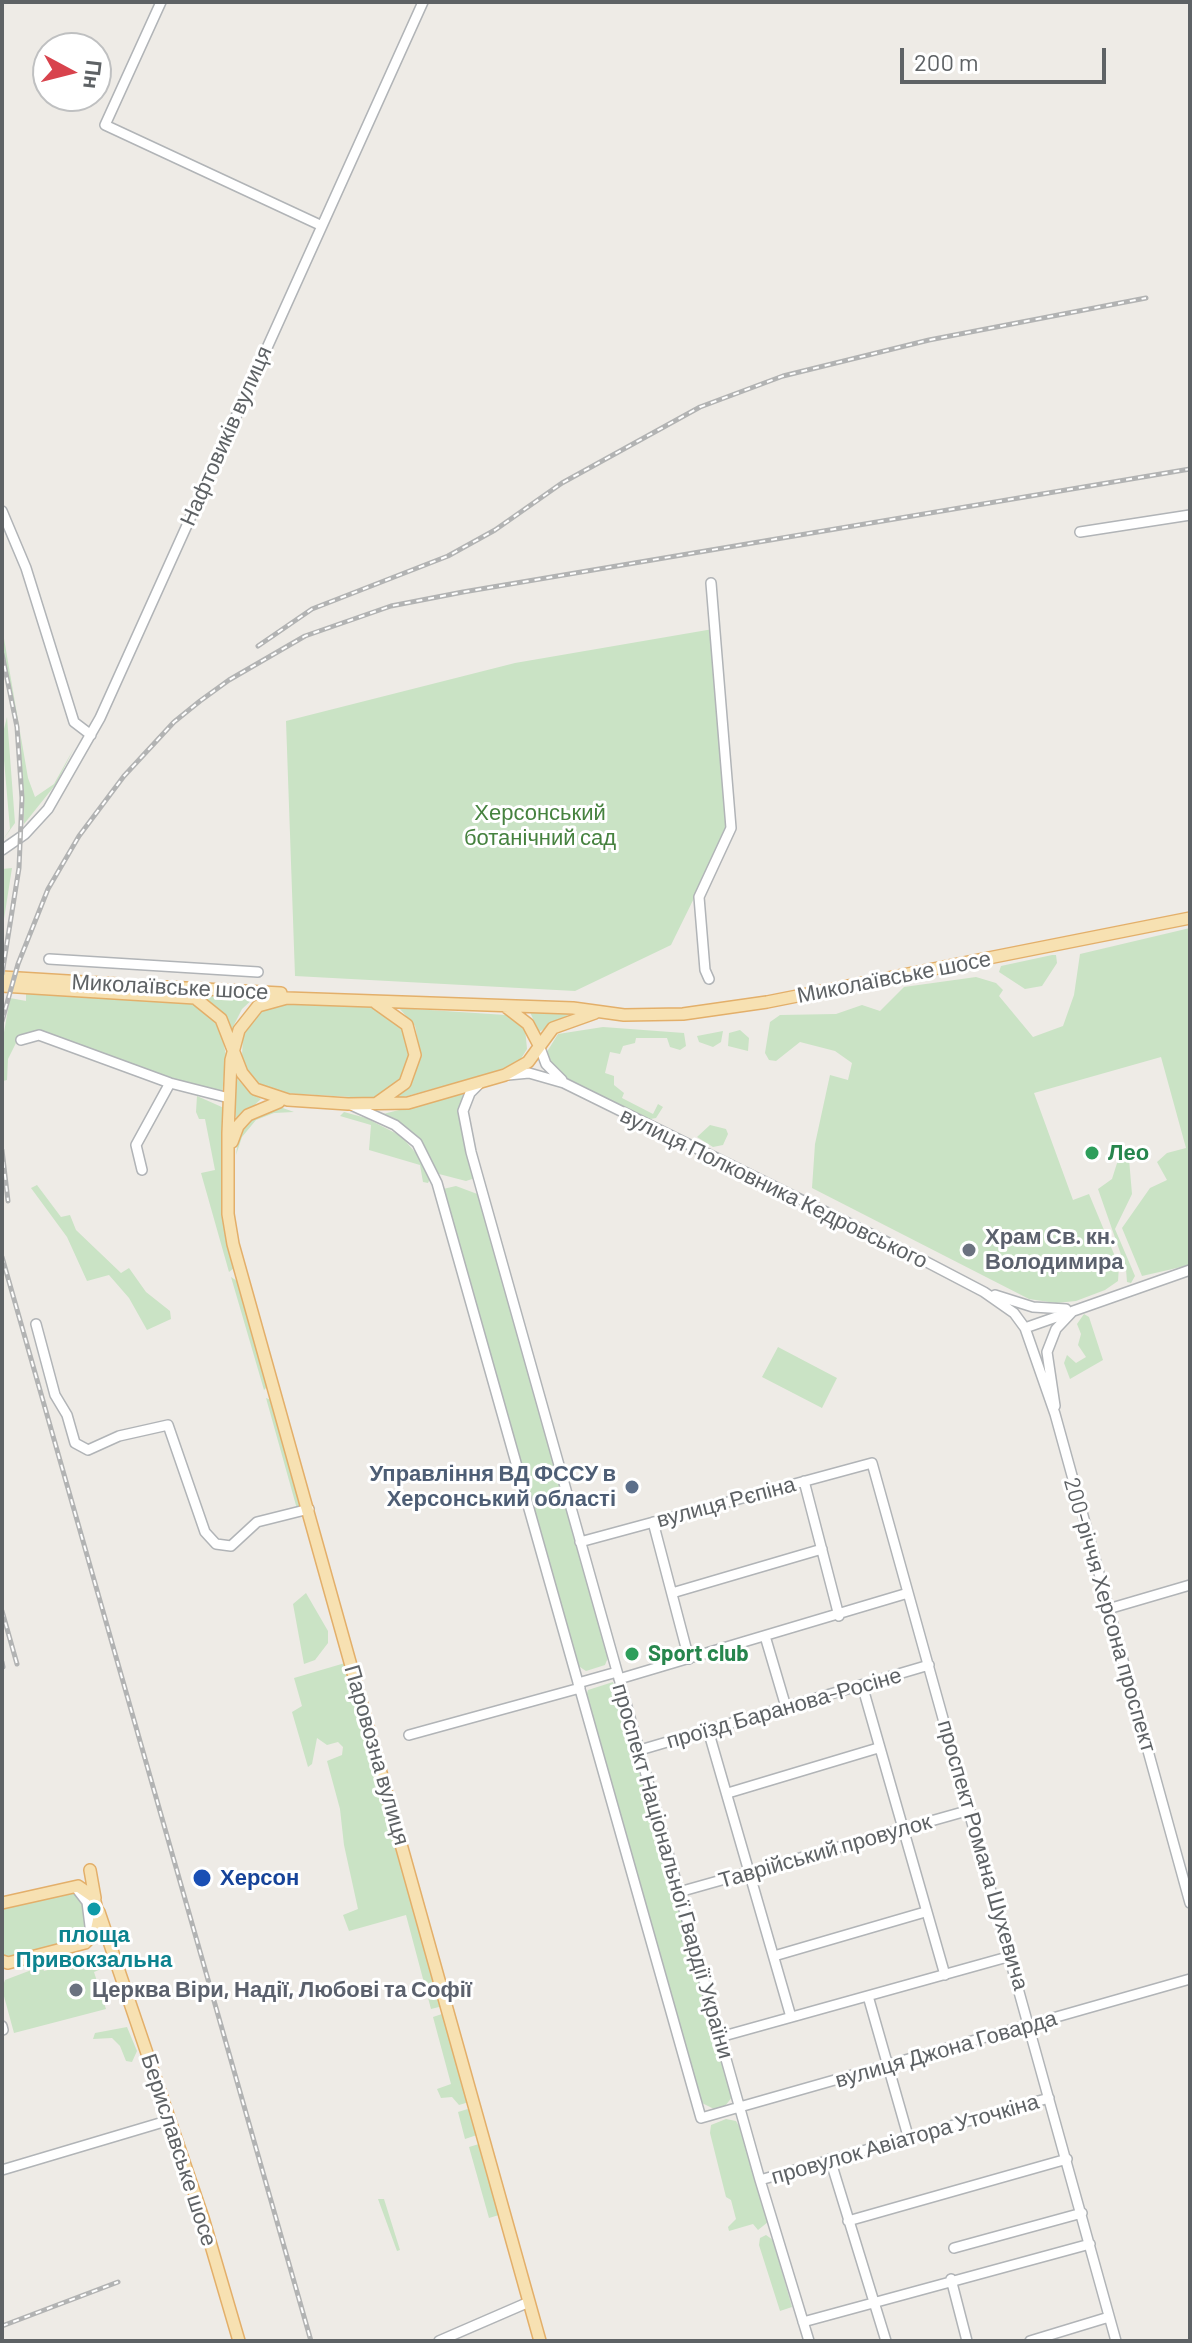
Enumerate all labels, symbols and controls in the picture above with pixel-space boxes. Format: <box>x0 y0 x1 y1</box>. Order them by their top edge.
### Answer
north arrow <box>32 32 112 112</box>
scale bar <box>904 32 1110 82</box>
text: 200 m <box>914 47 979 76</box>
text: Пн <box>79 59 109 91</box>
street label: Нафтовиків вулиця <box>175 342 277 530</box>
park label: Херсонський ботанічний сад <box>464 800 616 852</box>
street label: Миколаївське шосе <box>795 945 993 1009</box>
street label: Миколаївське шосе <box>71 969 269 1005</box>
street label: вулиця Полковника Кедровського <box>616 1102 932 1274</box>
place label: Лео <box>1108 1140 1149 1166</box>
marker: Лео <box>1083 1144 1101 1162</box>
place label: Храм Св. кн. Володимира <box>985 1224 1124 1276</box>
marker: Храм Св. кн. Володимира <box>960 1241 978 1259</box>
place label: Управління ВД ФССУ в Херсонський області <box>370 1461 616 1512</box>
street label: вулиця Рєпіна <box>654 1471 798 1533</box>
street label: 200-річчя Херсона проспект <box>1058 1475 1162 1755</box>
marker: Управління ВД ФССУ в Херсонський області <box>623 1478 641 1496</box>
place label: Sport club <box>648 1641 749 1667</box>
marker: Sport club <box>623 1645 641 1663</box>
street label: Паровозна вулиця <box>339 1662 415 1848</box>
street label: проїзд Баранова-Росіне <box>663 1662 905 1754</box>
street label: проспект Національної Гвардії України <box>607 1680 739 2062</box>
street label: проспект Романа Шухевича <box>932 1717 1034 1993</box>
street label: Таврійський провулок <box>716 1808 934 1894</box>
place label: Херсон <box>220 1865 299 1891</box>
marker: Херсон <box>191 1867 213 1889</box>
marker: площа Привокзальна <box>85 1900 103 1918</box>
place label: площа Привокзальна <box>16 1922 172 1974</box>
place label: Церква Віри, Надії, Любові та Софії <box>92 1977 472 2003</box>
marker: Церква Віри, Надії, Любові та Софії <box>67 1981 85 1999</box>
street label: вулиця Джона Говарда <box>832 2005 1060 2093</box>
street label: Бериславське шосе <box>135 2050 223 2250</box>
street label: провулок Авіатора Уточкіна <box>768 2088 1042 2190</box>

